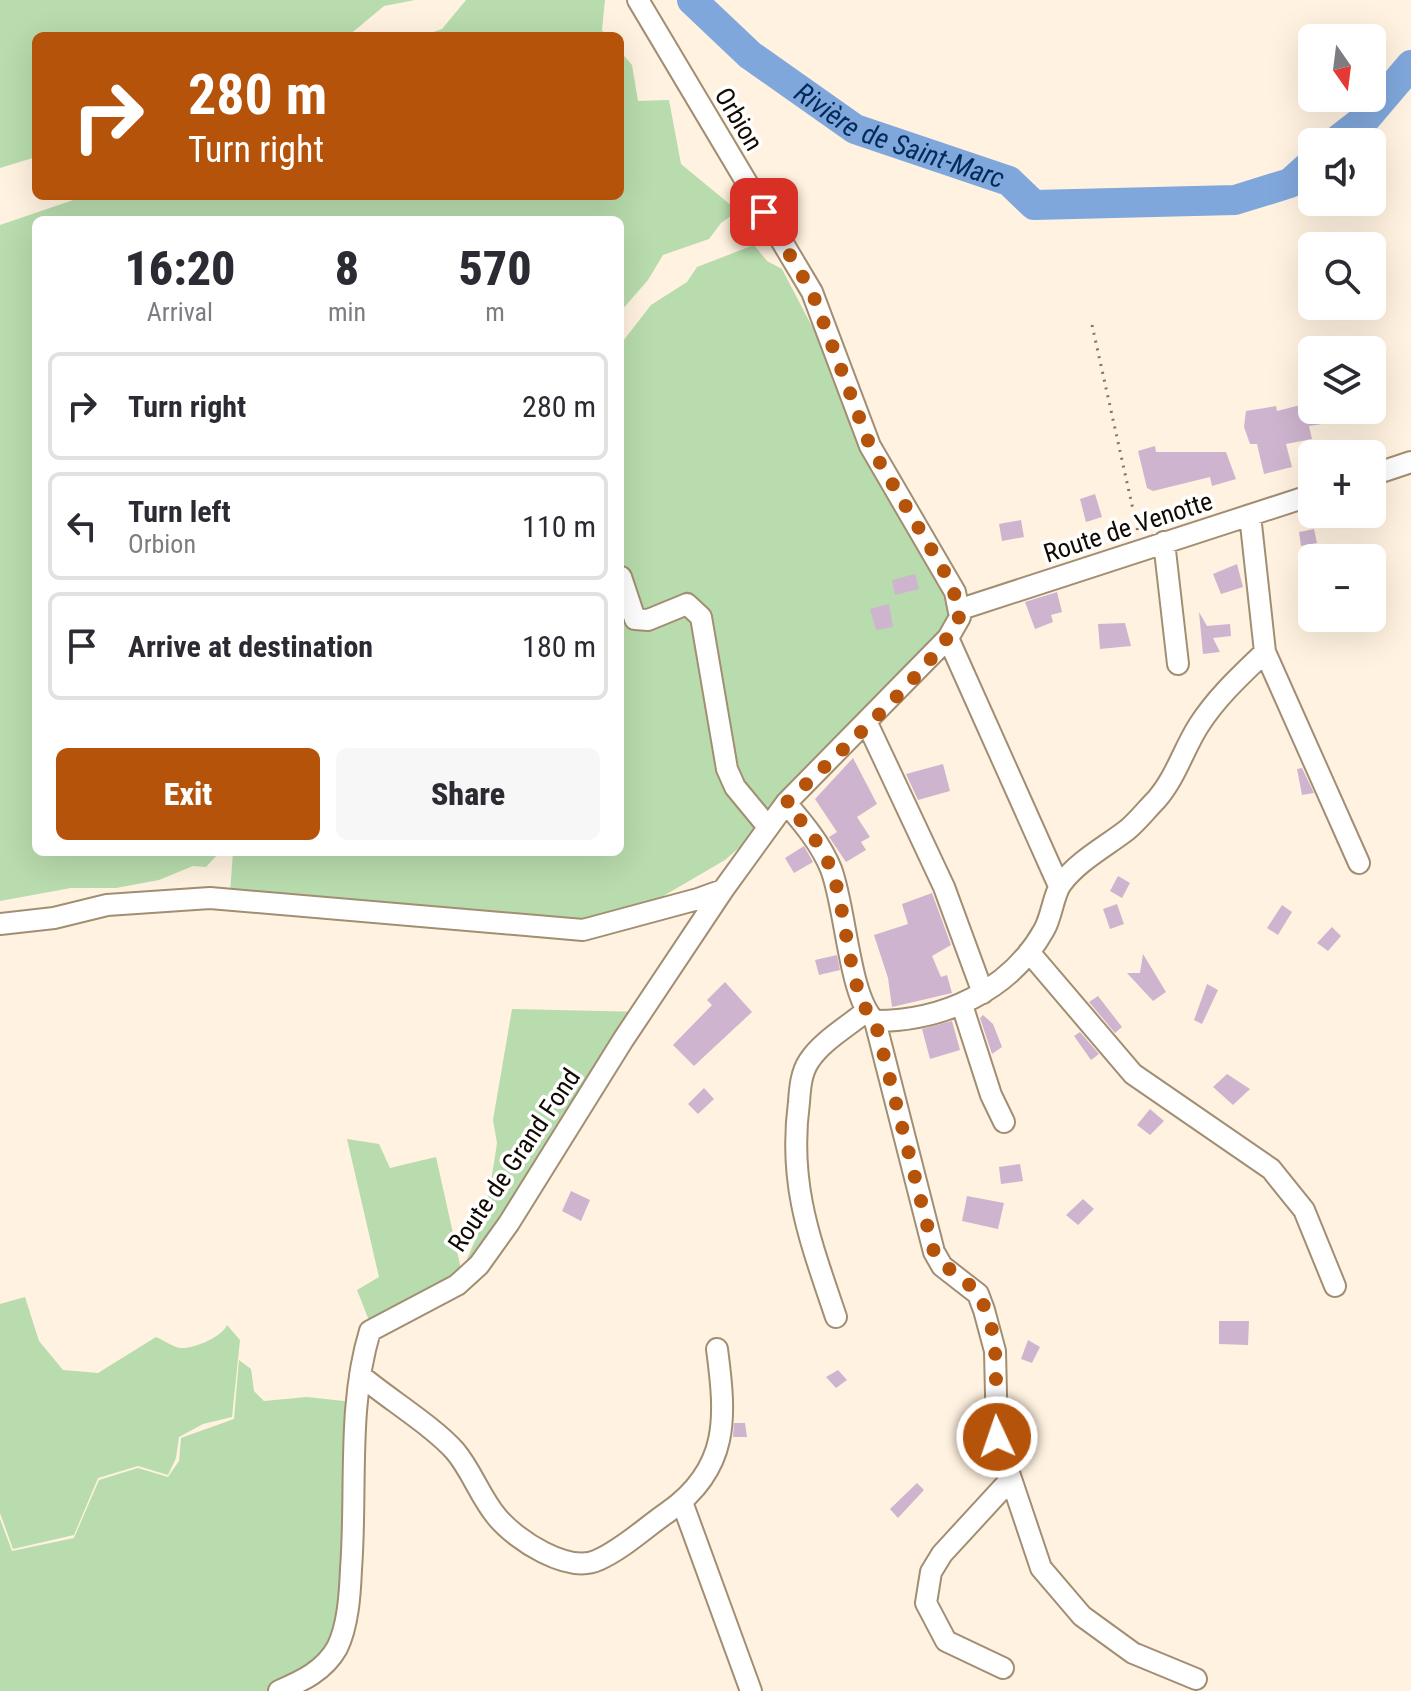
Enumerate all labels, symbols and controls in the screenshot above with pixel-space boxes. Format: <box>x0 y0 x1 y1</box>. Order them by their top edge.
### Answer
north arrow <box>1298 24 1386 112</box>
map controls <box>1298 24 1386 632</box>
text: 280 m <box>188 62 327 128</box>
icon: right <box>56 64 160 168</box>
water label: Rivière de Saint-Marc <box>789 75 1009 195</box>
street label: Orbion <box>709 82 769 156</box>
button: sound <box>1298 128 1386 216</box>
text: Turn right <box>188 129 324 171</box>
pin <box>730 178 798 246</box>
icon: arrive <box>742 190 786 234</box>
button: search <box>1298 232 1386 320</box>
text: 16:20 <box>124 240 236 297</box>
text: 8 <box>335 240 359 297</box>
text: 570 <box>458 240 532 297</box>
text: Arrival <box>147 297 213 327</box>
text: min <box>328 297 366 327</box>
text: m <box>485 297 505 327</box>
button: layers <box>1298 336 1386 424</box>
icon: right <box>60 384 104 428</box>
text: Turn right <box>128 389 246 424</box>
text: 280 m <box>522 389 596 424</box>
button: + <box>1298 440 1386 528</box>
street label: Route de Venotte <box>1040 486 1216 568</box>
text: Turn left <box>128 494 231 529</box>
icon: left <box>60 504 104 548</box>
text: 110 m <box>522 509 596 544</box>
text: Orbion <box>128 529 196 559</box>
button: − <box>1298 544 1386 632</box>
icon: arrive <box>60 624 104 668</box>
text: Arrive at destination <box>128 629 373 664</box>
text: 180 m <box>522 629 596 664</box>
button: Exit <box>56 748 320 840</box>
button: Share <box>336 748 600 840</box>
street label: Route de Grand Fond <box>442 1063 586 1257</box>
position arrow <box>955 1395 1039 1479</box>

